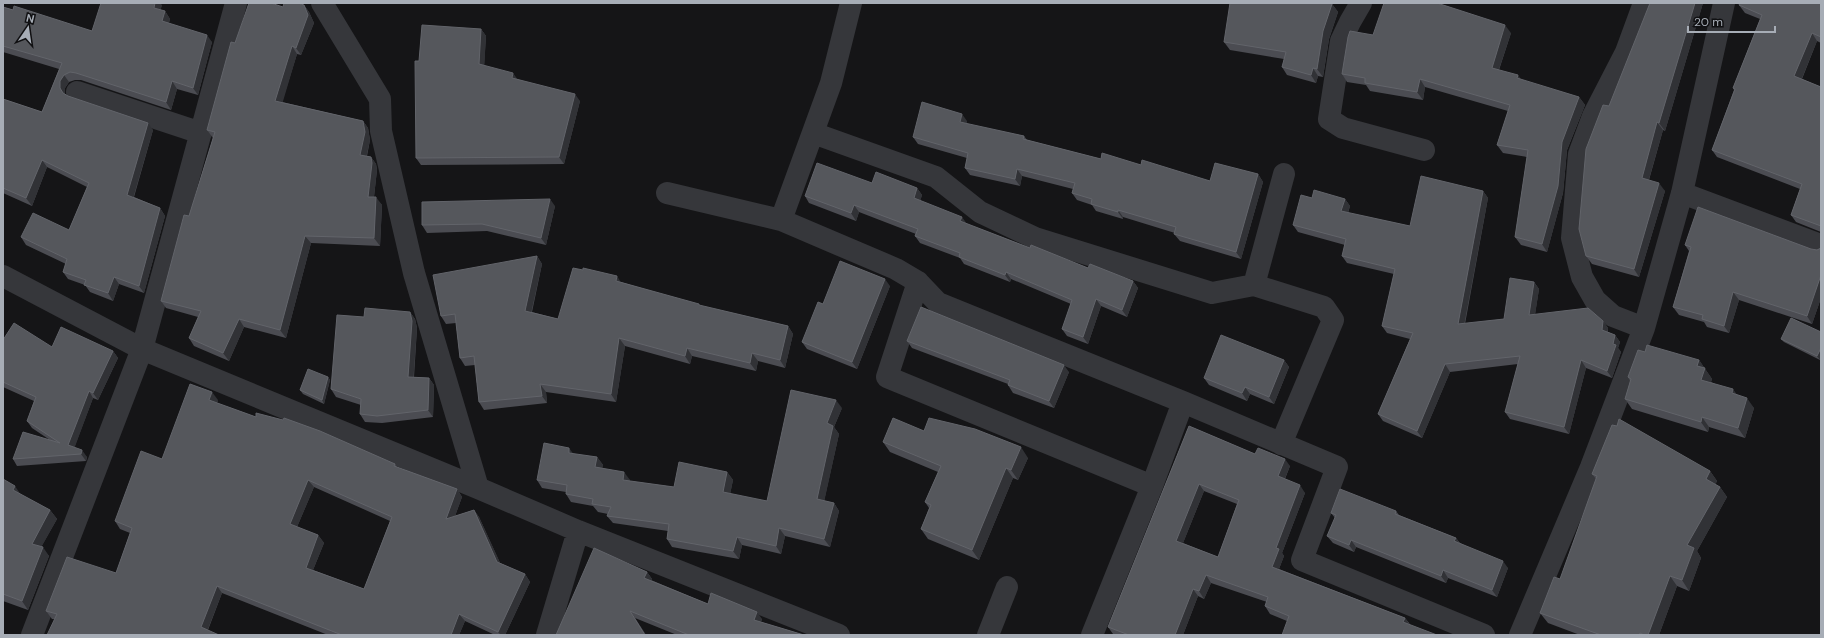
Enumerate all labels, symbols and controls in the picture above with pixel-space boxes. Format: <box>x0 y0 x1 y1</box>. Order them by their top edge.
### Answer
north arrow <box>8 8 48 48</box>
scale bar <box>1688 8 1775 34</box>
text: N <box>25 11 36 26</box>
text: 20 m <box>1694 14 1723 30</box>

